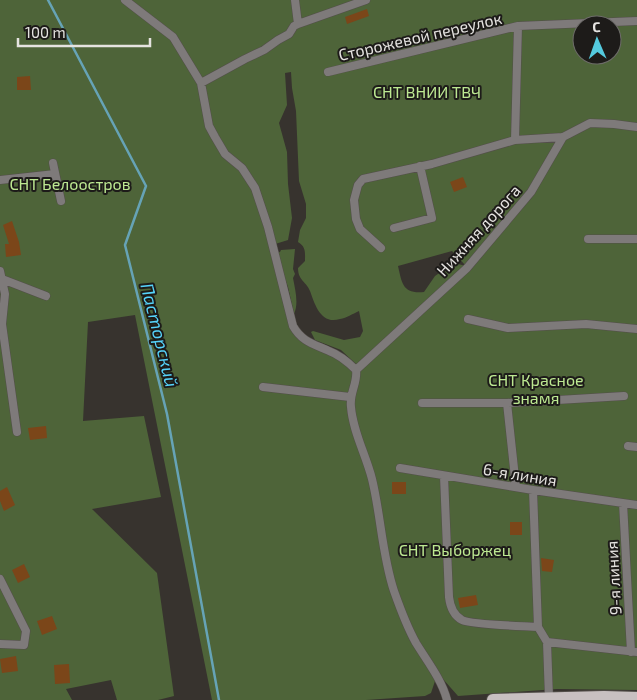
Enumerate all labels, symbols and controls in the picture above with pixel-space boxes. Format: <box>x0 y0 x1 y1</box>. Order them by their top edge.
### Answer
street label: Сторожевой переулок <box>337 8 504 65</box>
scale bar <box>18 15 150 47</box>
north arrow <box>572 15 622 65</box>
text: С <box>592 18 601 35</box>
text: 100 m <box>25 23 66 41</box>
park label: СНТ ВНИИ ТВЧ <box>373 82 481 101</box>
park label: СНТ Белоостров <box>9 174 131 193</box>
street label: Нижняя дорога <box>432 180 524 280</box>
water label: Пасторский <box>136 281 184 389</box>
park label: СНТ Красное знамя <box>488 370 584 407</box>
street label: 6-я линия <box>482 459 558 489</box>
park label: СНТ Выборжец <box>399 540 511 559</box>
street label: 9-я линия <box>602 540 624 616</box>

